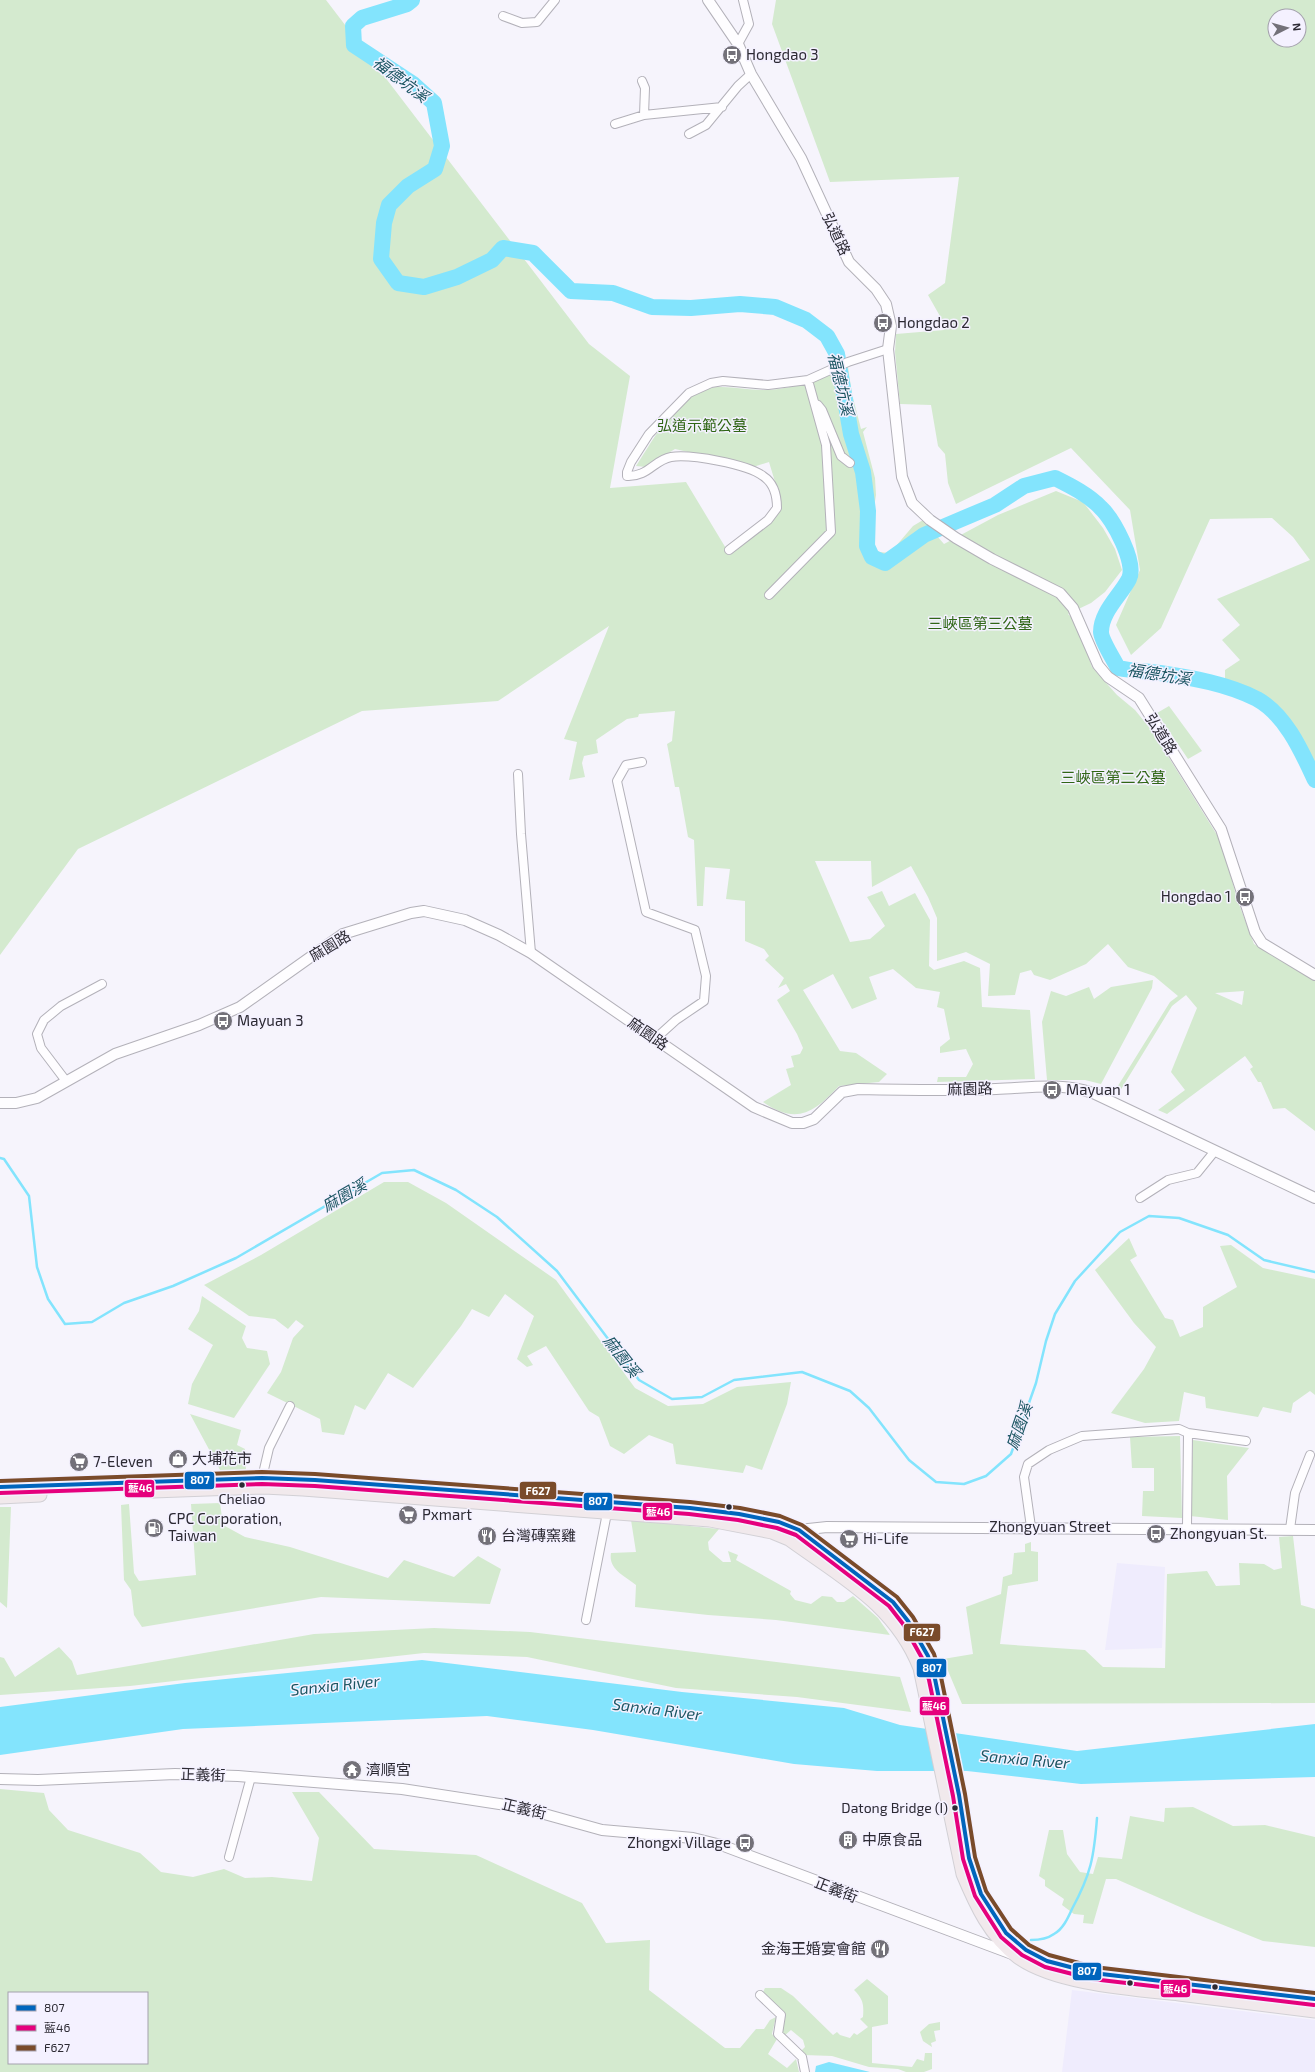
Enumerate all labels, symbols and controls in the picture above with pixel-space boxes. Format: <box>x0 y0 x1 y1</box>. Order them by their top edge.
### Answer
north arrow <box>1267 8 1307 48</box>
text: N <box>1291 22 1304 32</box>
bus stop icon: Hongdao 3 <box>721 44 743 66</box>
place label: Hongdao 3 <box>746 45 819 63</box>
water label: 福德坑溪 <box>370 52 434 107</box>
street label: 弘道路 <box>819 209 855 258</box>
bus stop icon: Hongdao 2 <box>872 312 894 334</box>
place label: Hongdao 2 <box>897 313 970 331</box>
water label: 福德坑溪 <box>825 351 858 419</box>
park label: 弘道示範公墓 <box>657 416 747 434</box>
park label: 三峽區第三公墓 <box>927 614 1033 632</box>
water label: 福德坑溪 <box>1126 659 1194 688</box>
street label: 弘道路 <box>1142 710 1181 757</box>
park label: 三峽區第二公墓 <box>1060 768 1166 786</box>
bus stop icon: Hongdao 1 <box>1234 886 1256 908</box>
place label: Hongdao 1 <box>1161 887 1231 905</box>
street label: 麻園路 <box>306 926 353 964</box>
bus stop icon: Mayuan 3 <box>212 1010 234 1032</box>
place label: Mayuan 3 <box>237 1011 304 1029</box>
street label: 麻園路 <box>625 1013 672 1053</box>
street label: 麻園路 <box>947 1079 993 1097</box>
bus stop icon: Mayuan 1 <box>1041 1079 1063 1101</box>
place label: Mayuan 1 <box>1066 1080 1130 1098</box>
water label: 麻園溪 <box>318 1173 371 1215</box>
water label: 麻園溪 <box>600 1331 646 1382</box>
water label: 麻園溪 <box>1002 1398 1036 1452</box>
shop icon: 大埔花市 <box>167 1448 189 1470</box>
place label: 大埔花市 <box>192 1449 252 1467</box>
supermarket icon: 7-Eleven <box>68 1451 90 1473</box>
place label: 7-Eleven <box>93 1452 153 1470</box>
line badge: 807 <box>184 1471 215 1490</box>
text: 807 <box>190 1473 210 1486</box>
line badge: 藍46 <box>124 1479 155 1498</box>
marker: Cheliao <box>237 1480 247 1490</box>
text: 藍46 <box>128 1481 153 1494</box>
line badge: F627 <box>519 1481 557 1500</box>
text: F627 <box>526 1484 551 1497</box>
place label: Cheliao <box>219 1490 265 1507</box>
line badge: 807 <box>583 1492 613 1511</box>
text: 807 <box>588 1494 608 1507</box>
line badge: 藍46 <box>642 1502 673 1521</box>
unlabelled marker <box>724 1502 734 1512</box>
supermarket icon: Pxmart <box>397 1504 419 1526</box>
place label: Pxmart <box>422 1505 472 1523</box>
text: 藍46 <box>646 1505 671 1518</box>
place label: CPC Corporation, Taiwan <box>168 1509 282 1544</box>
fuel station icon: CPC Corporation, Taiwan <box>143 1517 165 1539</box>
street label: Zhongyuan Street <box>989 1517 1111 1535</box>
bus stop icon: Zhongyuan St. <box>1145 1523 1167 1545</box>
place label: Zhongyuan St. <box>1170 1524 1267 1542</box>
restaurant icon: 台灣磚窯雞 <box>476 1525 498 1547</box>
place label: 台灣磚窯雞 <box>501 1526 576 1544</box>
supermarket icon: Hi-Life <box>838 1528 860 1550</box>
place label: Hi-Life <box>863 1529 909 1547</box>
line badge: F627 <box>903 1623 941 1642</box>
text: F627 <box>910 1625 935 1638</box>
line badge: 807 <box>916 1658 947 1678</box>
text: 807 <box>922 1661 942 1674</box>
water label: Sanxia River <box>289 1670 381 1699</box>
water label: Sanxia River <box>611 1694 703 1723</box>
line badge: 藍46 <box>919 1696 950 1716</box>
text: 藍46 <box>922 1699 947 1712</box>
water label: Sanxia River <box>980 1745 1071 1772</box>
temple icon: 濟順宮 <box>341 1759 363 1781</box>
place label: 濟順宮 <box>366 1760 411 1778</box>
street label: 正義街 <box>180 1764 226 1784</box>
street label: 正義街 <box>500 1794 548 1822</box>
place label: Datong Bridge (I) <box>841 1799 948 1816</box>
marker: Datong Bridge (I) <box>950 1803 960 1813</box>
building icon: 中原食品 <box>837 1829 859 1851</box>
place label: 中原食品 <box>862 1830 922 1848</box>
bus stop icon: Zhongxi Village <box>734 1832 756 1854</box>
place label: Zhongxi Village <box>627 1833 731 1851</box>
street label: 正義街 <box>812 1873 861 1906</box>
restaurant icon: 金海王婚宴會館 <box>869 1938 891 1960</box>
place label: 金海王婚宴會館 <box>761 1939 866 1957</box>
line badge: 807 <box>1072 1962 1102 1981</box>
text: 807 <box>1077 1964 1097 1977</box>
unlabelled marker <box>1125 1978 1135 1988</box>
line badge: 藍46 <box>1160 1979 1191 1998</box>
text: 藍46 <box>1163 1982 1188 1995</box>
unlabelled marker <box>1210 1982 1220 1992</box>
legend <box>8 1992 148 2064</box>
text: 807 <box>44 2000 65 2014</box>
text: 藍46 <box>44 2020 70 2034</box>
text: F627 <box>44 2040 70 2054</box>

